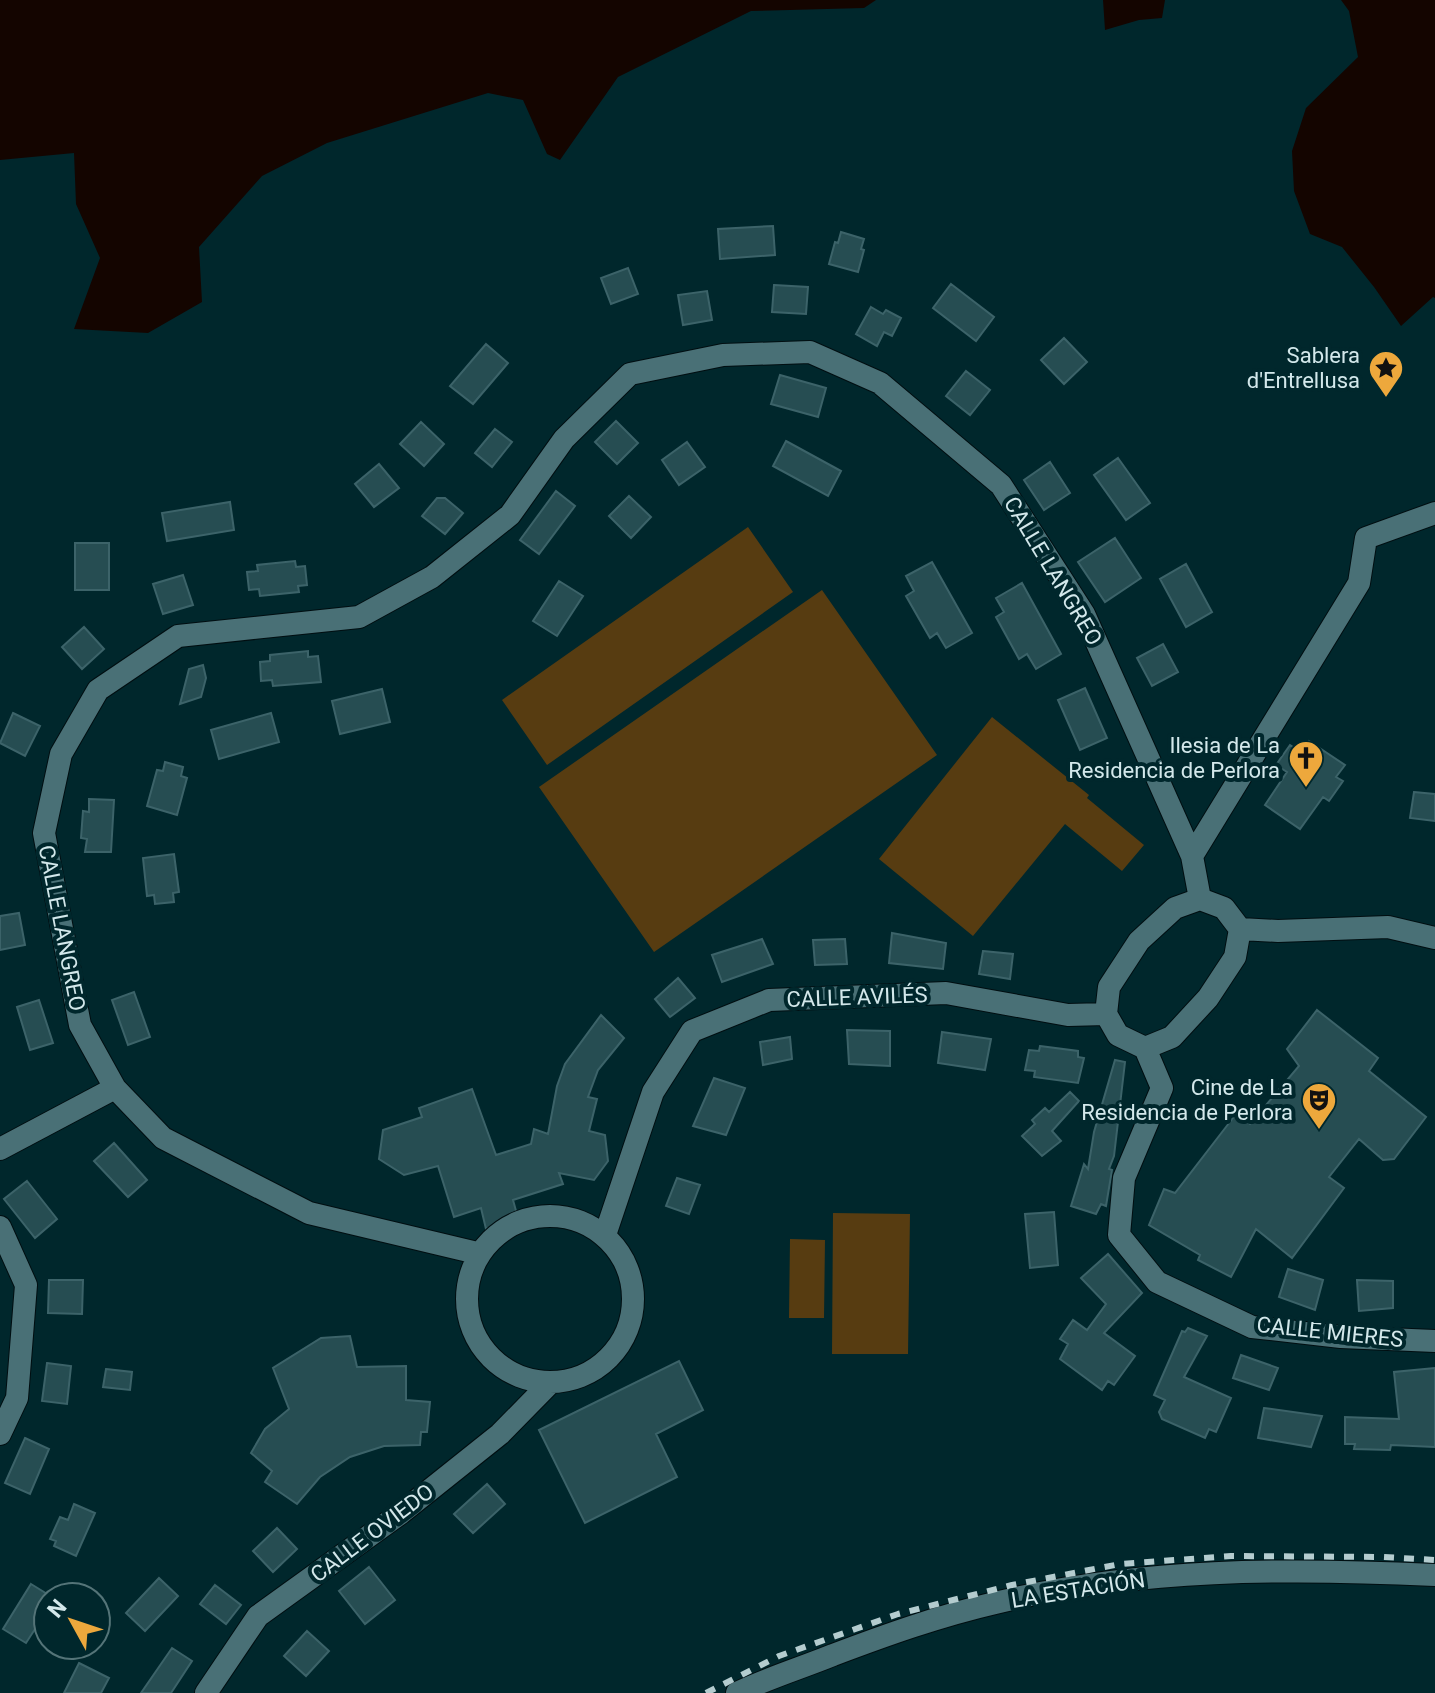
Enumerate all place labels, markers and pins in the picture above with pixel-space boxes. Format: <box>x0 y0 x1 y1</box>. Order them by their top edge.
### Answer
place label: Sablera d'Entrellusa <box>1247 343 1360 393</box>
place icon: Sablera d'Entrellusa <box>1367 349 1405 399</box>
place label: Ilesia de La Residencia de Perlora <box>1068 733 1280 783</box>
church icon: Ilesia de La Residencia de Perlora <box>1287 739 1325 789</box>
place label: Cine de La Residencia de Perlora <box>1081 1075 1293 1125</box>
theatre icon: Cine de La Residencia de Perlora <box>1300 1081 1338 1131</box>

